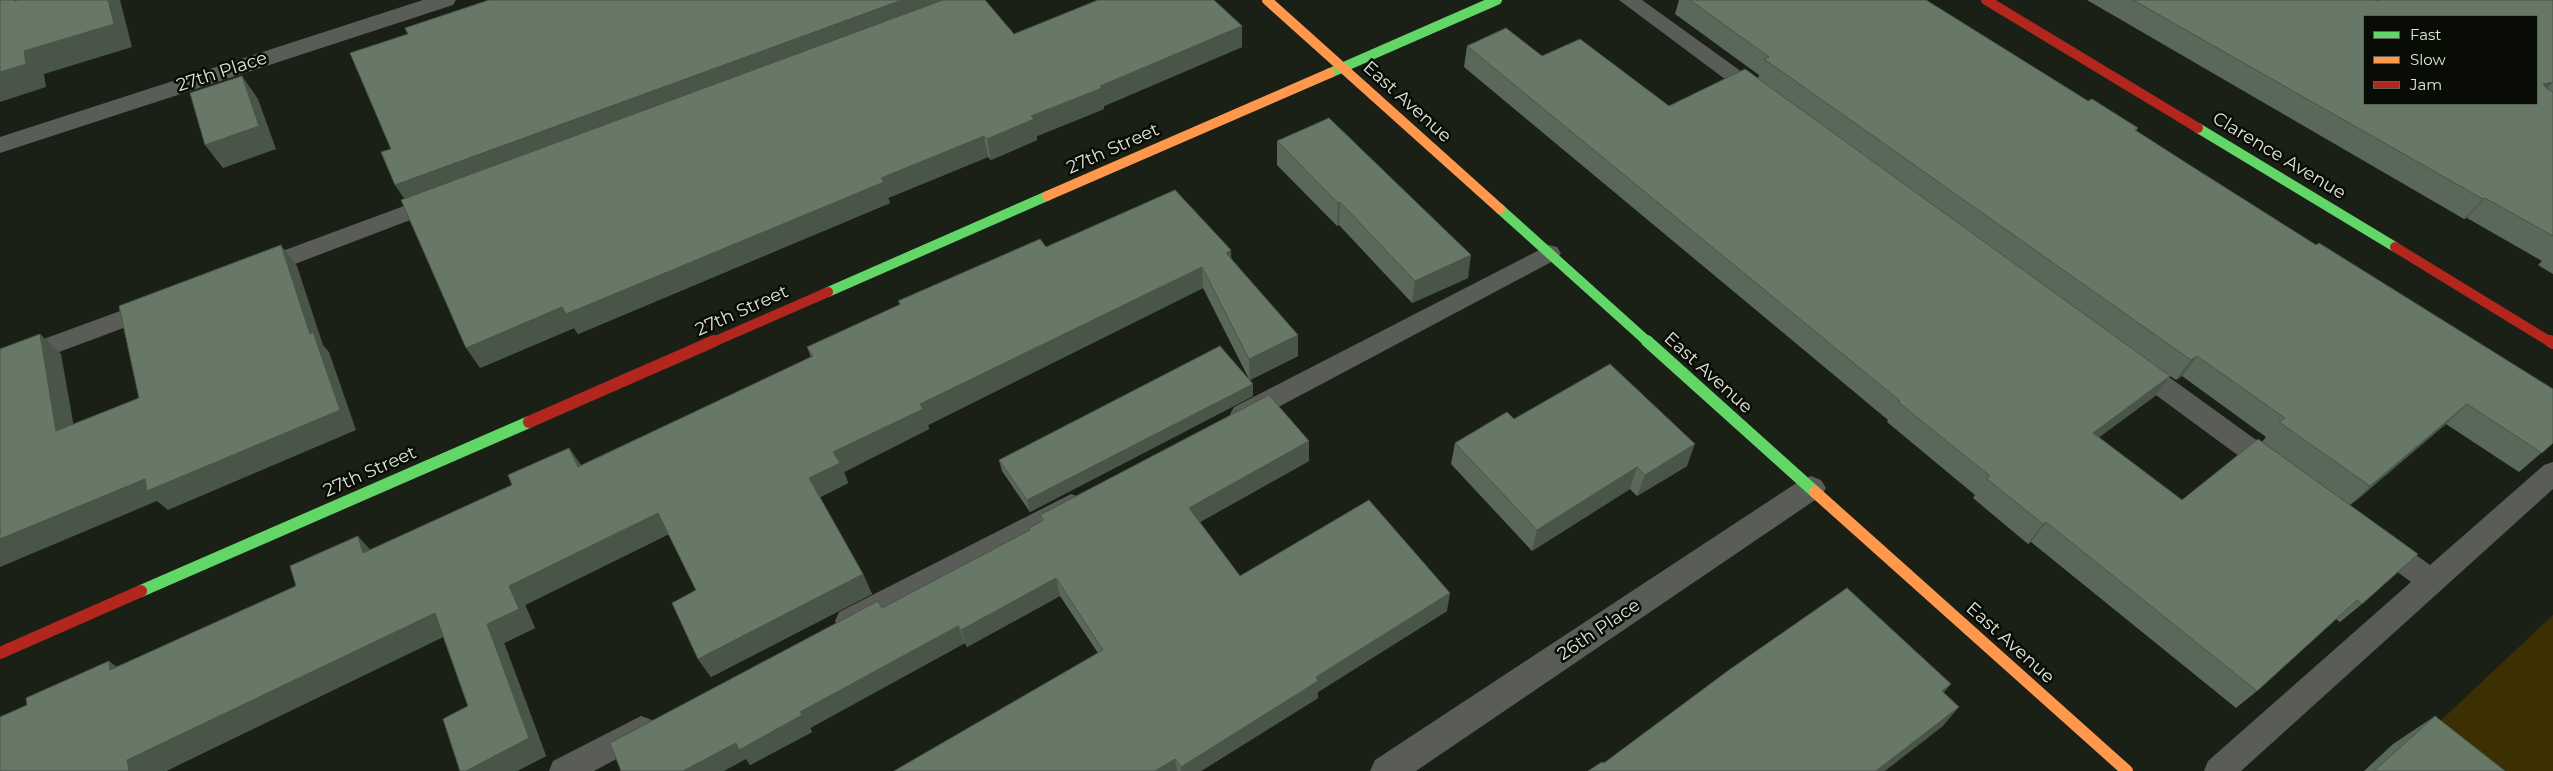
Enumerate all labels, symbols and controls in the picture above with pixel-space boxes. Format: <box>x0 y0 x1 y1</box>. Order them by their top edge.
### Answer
legend <box>2363 15 2538 105</box>
text: Fast <box>2410 25 2441 44</box>
street label: 27th Place <box>174 47 270 97</box>
text: Slow <box>2410 50 2446 69</box>
street label: East Avenue <box>1358 57 1456 147</box>
text: Jam <box>2410 75 2442 94</box>
street label: Clarence Avenue <box>2208 108 2350 204</box>
street label: 27th Street <box>1063 119 1163 179</box>
street label: 27th Street <box>692 281 792 341</box>
street label: East Avenue <box>1659 328 1757 418</box>
street label: 27th Street <box>320 442 420 502</box>
street label: 26th Place <box>1554 595 1644 665</box>
street label: East Avenue <box>1961 598 2059 688</box>

